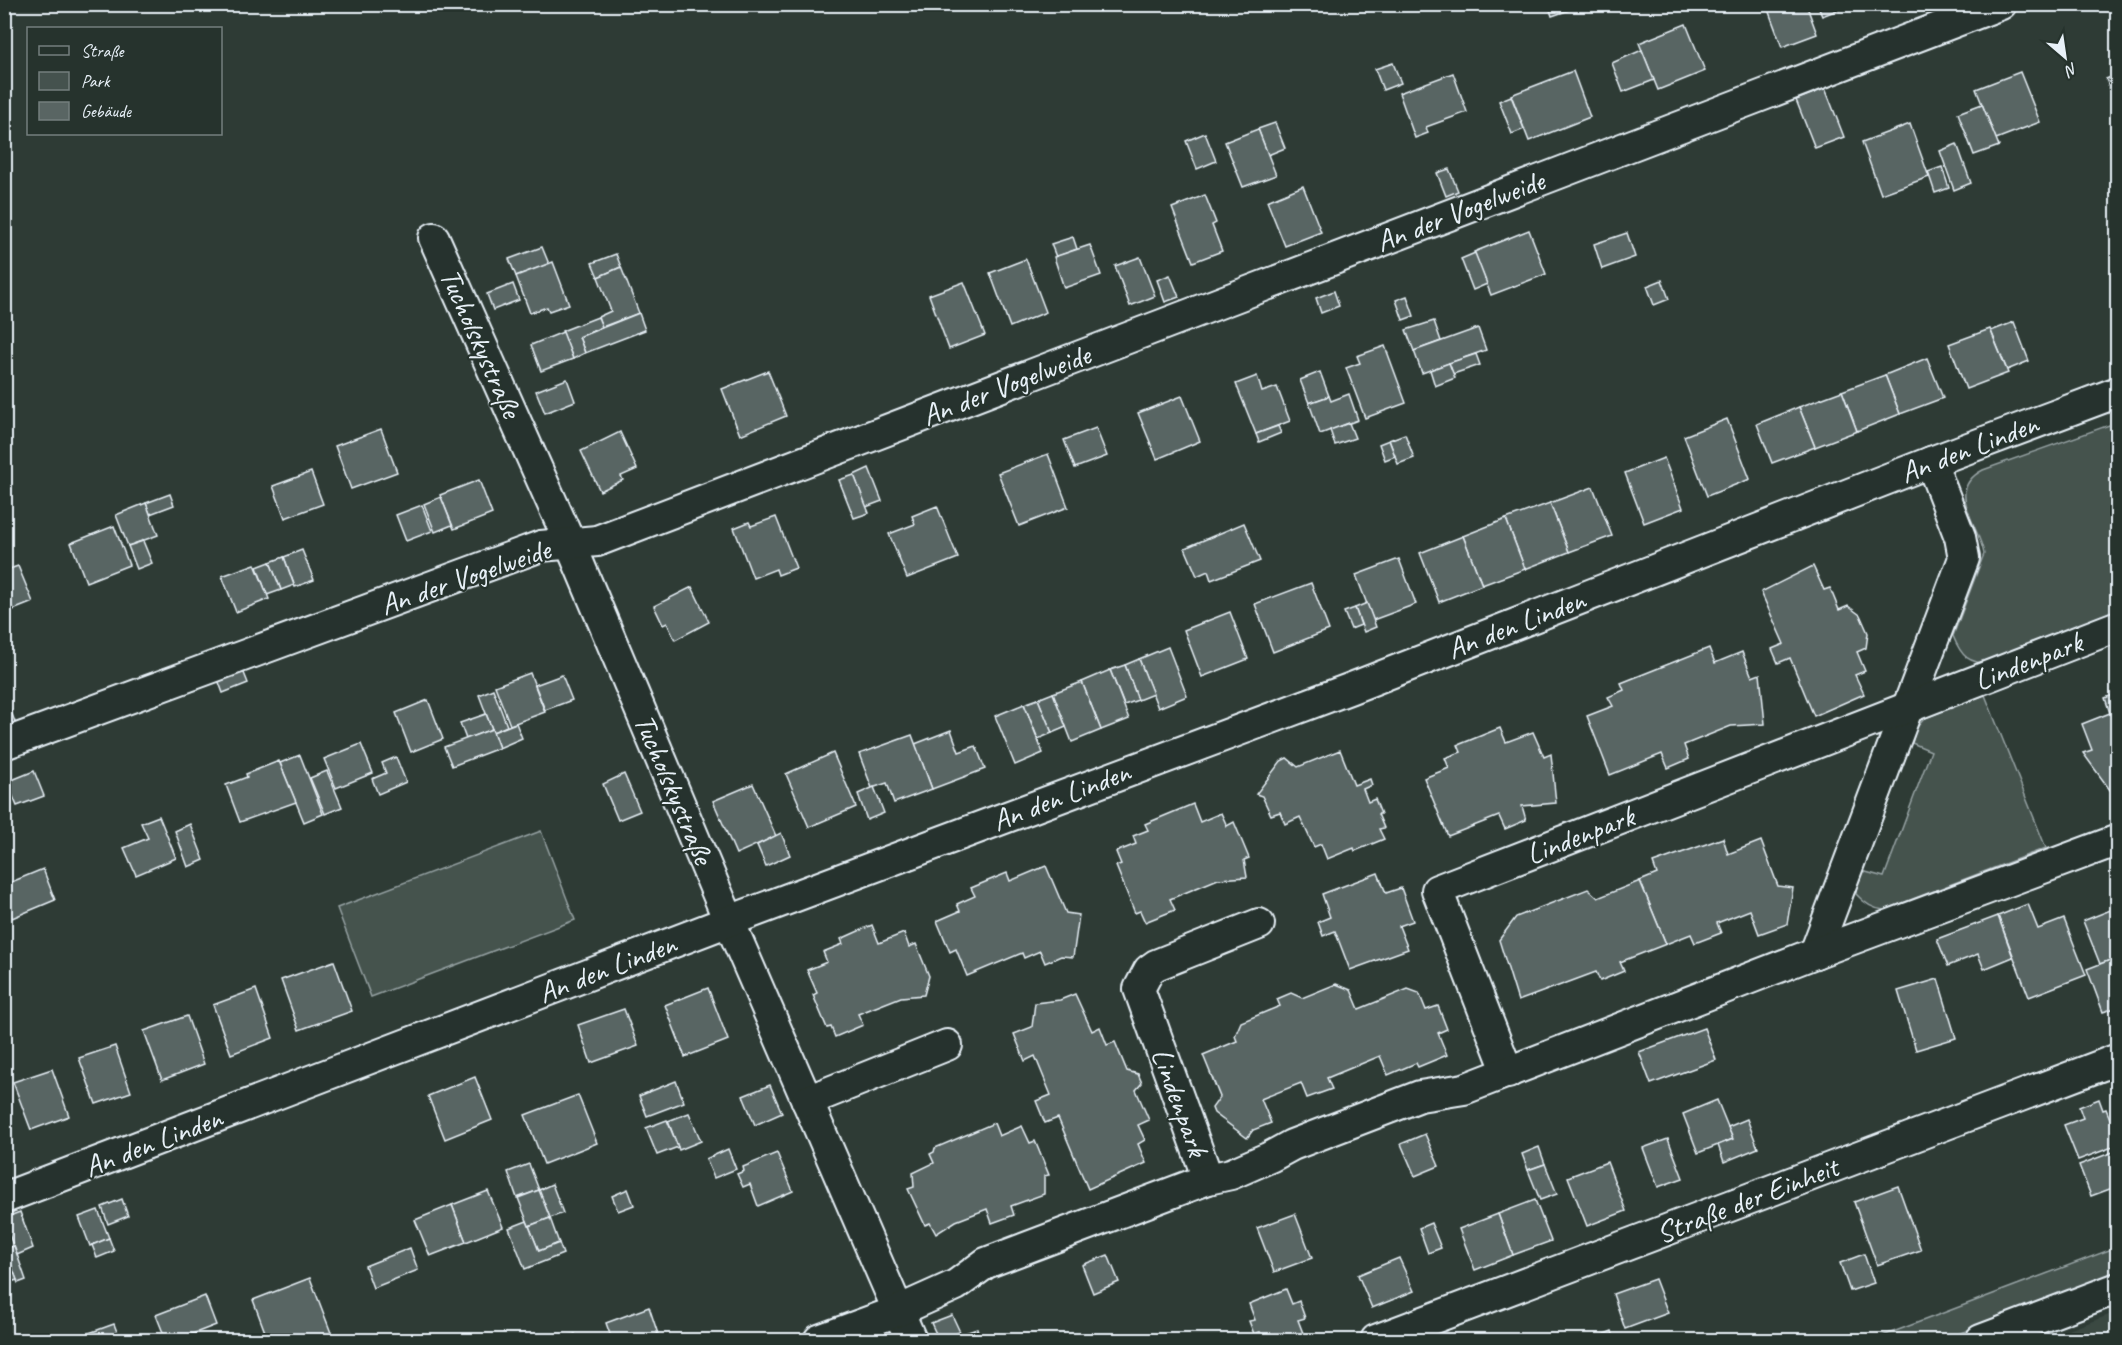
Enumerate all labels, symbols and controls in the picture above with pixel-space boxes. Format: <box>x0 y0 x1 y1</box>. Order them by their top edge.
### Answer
legend <box>27 27 222 135</box>
north arrow <box>2035 27 2095 87</box>
text: Straße <box>81 40 125 62</box>
text: N <box>2060 58 2081 82</box>
text: Park <box>81 70 111 92</box>
text: Gebäude <box>81 100 132 122</box>
street label: An der Vogelweide <box>1370 161 1552 261</box>
street label: Tucholskystraße <box>431 263 532 426</box>
street label: An der Vogelweide <box>916 335 1098 435</box>
street label: An den Linden <box>1895 404 2045 492</box>
street label: An der Vogelweide <box>375 529 557 624</box>
street label: An den Linden <box>1442 580 1592 668</box>
street label: Lindenpark <box>1969 622 2089 699</box>
street label: Tucholskystraße <box>625 708 723 872</box>
street label: An den Linden <box>987 752 1137 840</box>
street label: Lindenpark <box>1521 796 1641 873</box>
street label: An den Linden <box>533 924 683 1012</box>
street label: Lindenpark <box>1143 1043 1218 1163</box>
street label: An den Linden <box>79 1098 229 1186</box>
street label: Straße der Einheit <box>1651 1147 1846 1252</box>

